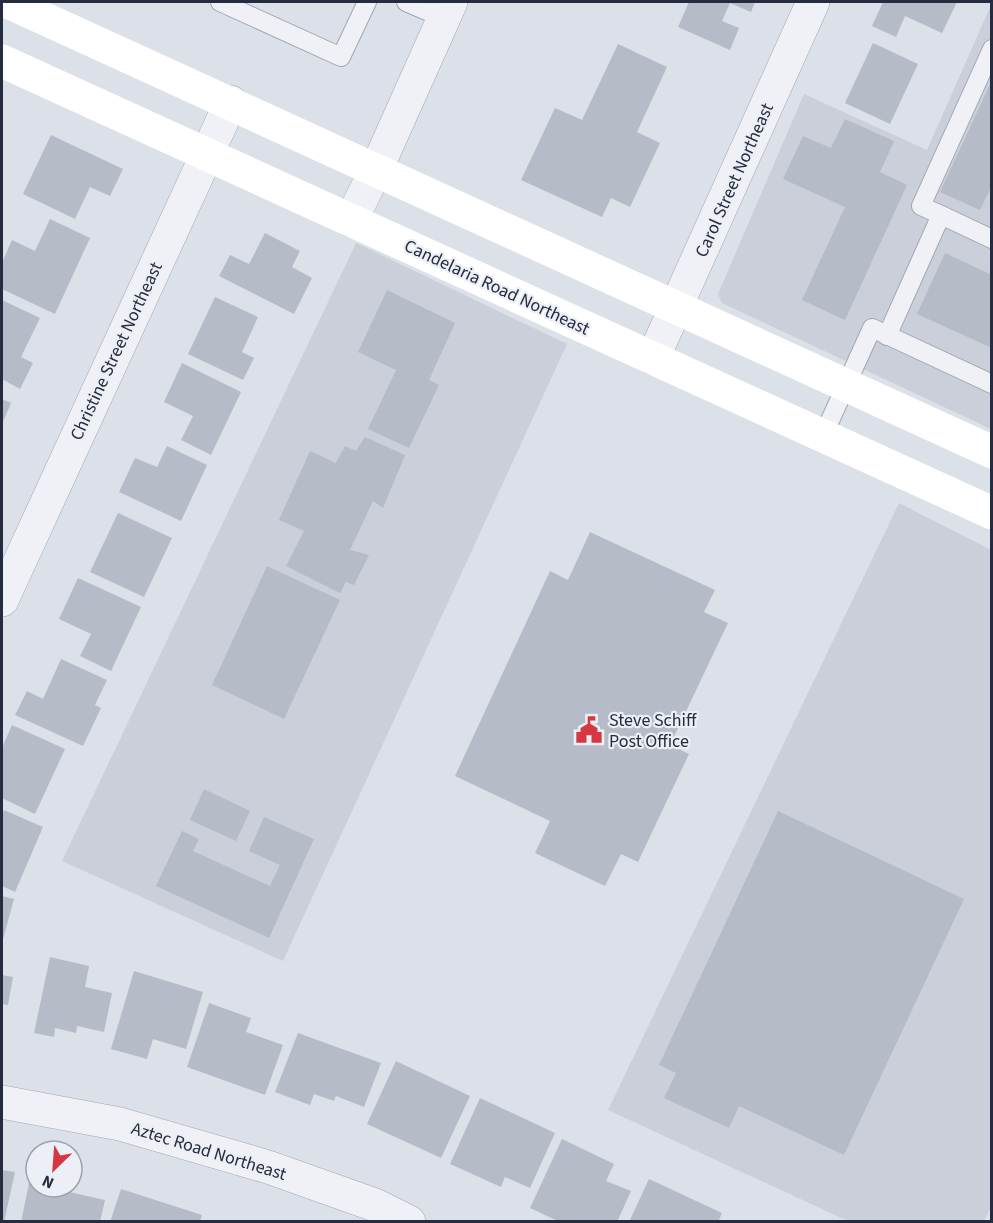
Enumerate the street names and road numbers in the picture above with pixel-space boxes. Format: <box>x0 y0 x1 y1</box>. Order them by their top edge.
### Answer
street label: Carol Street Northeast <box>689 99 780 261</box>
street label: Candelaria Road Northeast <box>400 233 594 341</box>
street label: Christine Street Northeast <box>64 258 169 444</box>
street label: Aztec Road Northeast <box>128 1116 289 1187</box>

